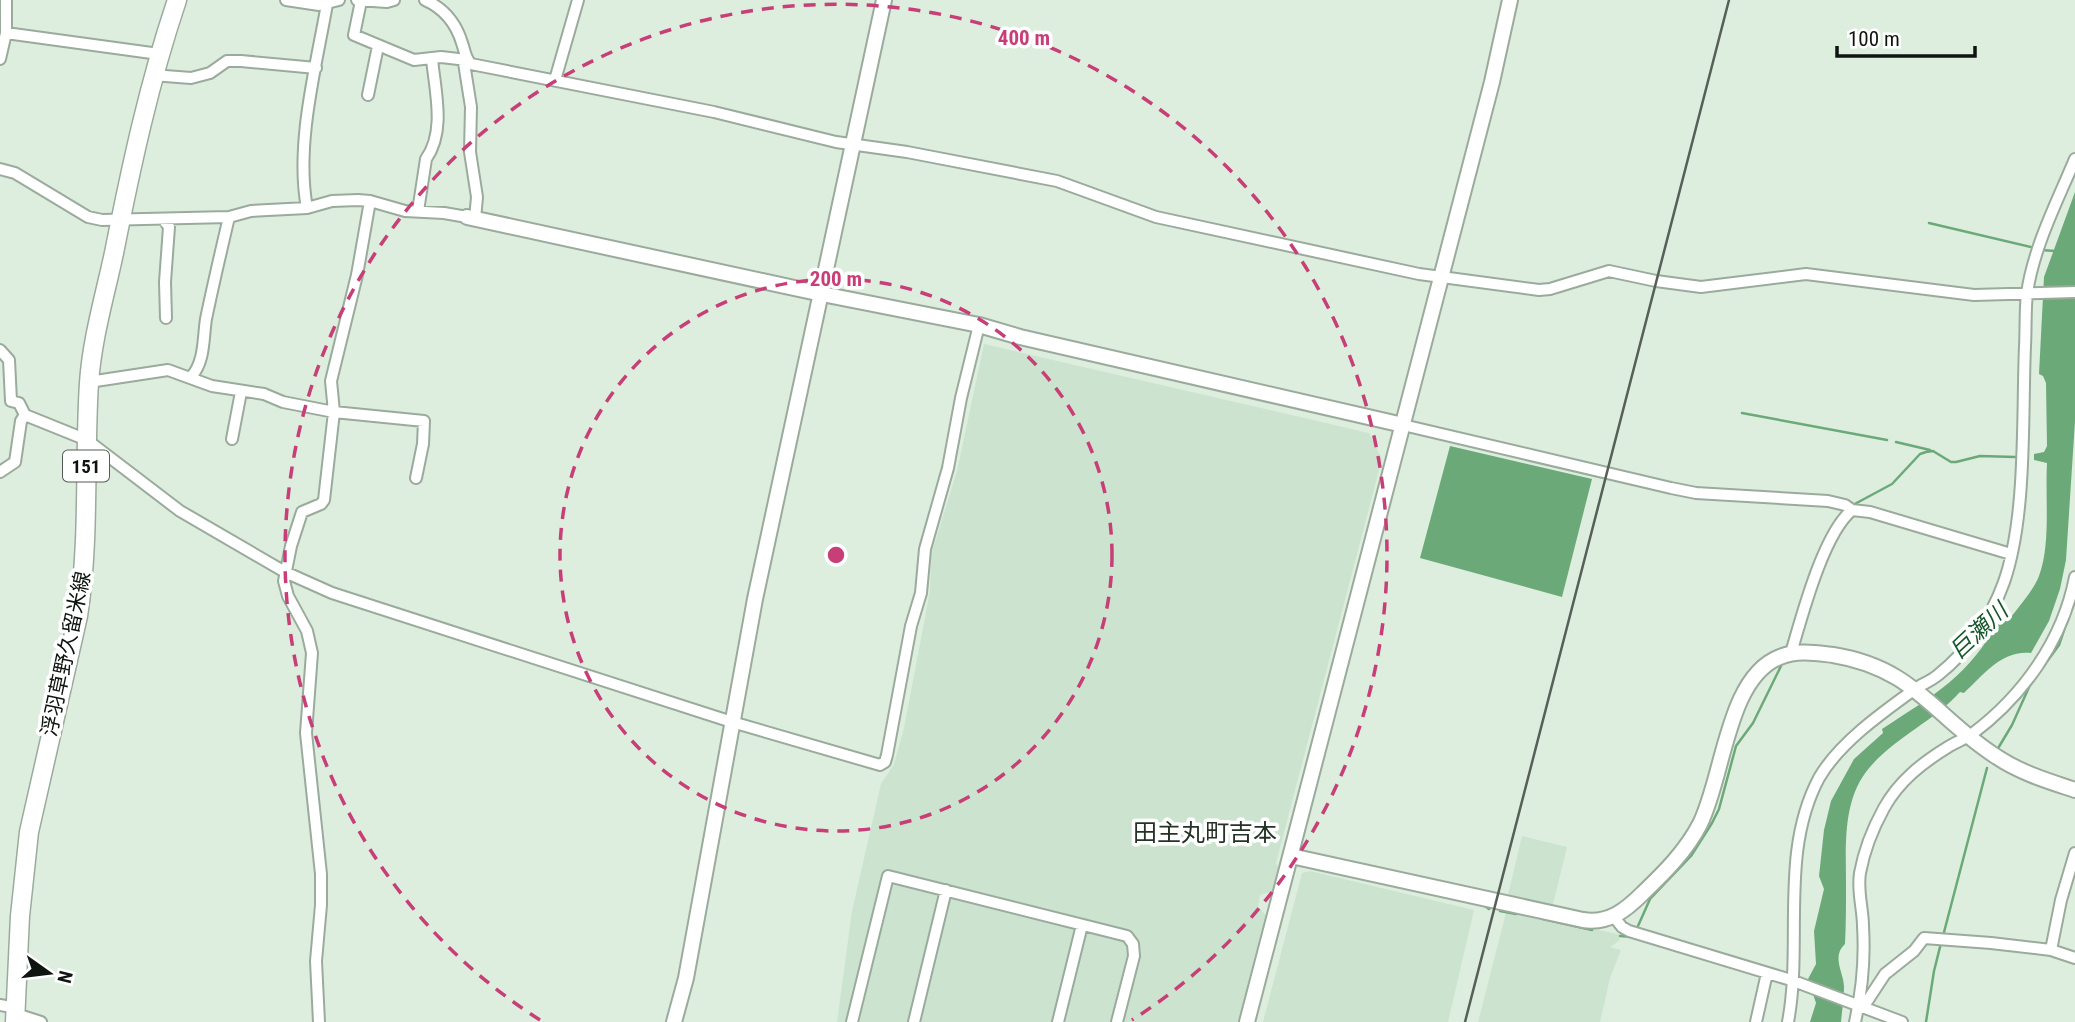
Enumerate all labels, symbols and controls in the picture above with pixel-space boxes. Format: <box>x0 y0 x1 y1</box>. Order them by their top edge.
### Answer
scale bar <box>1837 14 1975 58</box>
text: 400 m <box>998 26 1050 50</box>
text: 100 m <box>1848 27 1900 51</box>
text: 200 m <box>810 267 862 291</box>
road number: 151 <box>63 450 109 481</box>
centre of rings <box>824 543 848 567</box>
street label: 浮羽草野久留米線 <box>37 569 95 739</box>
water label: 巨瀬川 <box>1945 596 2016 664</box>
district label: 田主丸町吉本 <box>1133 819 1277 847</box>
north arrow <box>14 938 84 1008</box>
text: N <box>52 969 78 985</box>

